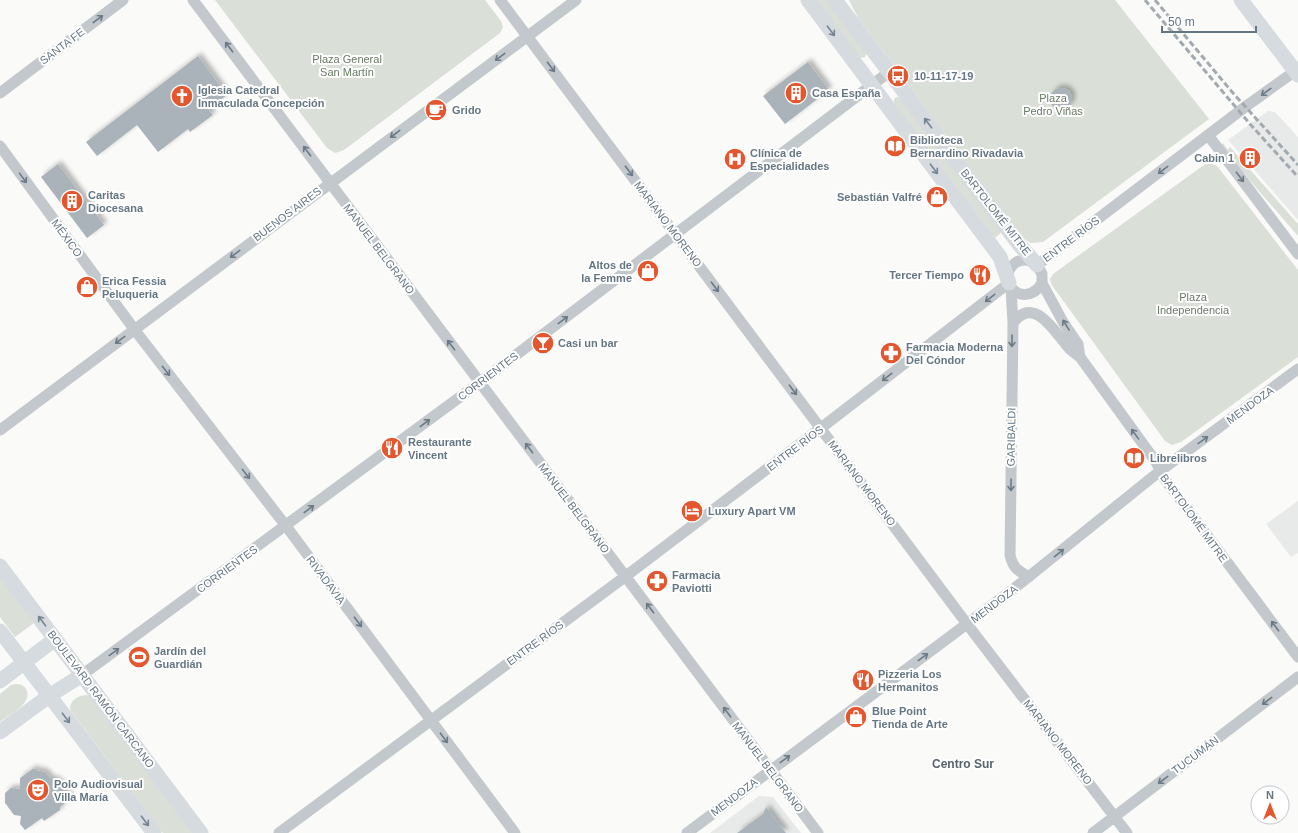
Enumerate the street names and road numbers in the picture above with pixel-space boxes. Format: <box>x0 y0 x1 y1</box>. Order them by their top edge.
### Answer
street label: SANTA FE <box>37 25 87 67</box>
street label: BARTOLOMÉ MITRE <box>959 167 1033 257</box>
street label: MARIANO MORENO <box>632 179 704 269</box>
street label: BUENOS AIRES <box>251 185 323 243</box>
street label: MANUEL BELGRANO <box>341 202 417 297</box>
street label: ENTRE RÍOS <box>1041 214 1101 264</box>
street label: MÉXICO <box>49 217 85 259</box>
street label: CORRIENTES <box>456 350 520 402</box>
street label: MENDOZA <box>1224 384 1276 426</box>
street label: GARIBALDI <box>1004 408 1018 466</box>
street label: ENTRE RÍOS <box>765 423 825 473</box>
street label: MARIANO MORENO <box>826 438 898 528</box>
street label: MANUEL BELGRANO <box>536 461 612 556</box>
street label: BARTOLOMÉ MITRE <box>1158 472 1230 564</box>
street label: CORRIENTES <box>194 543 260 595</box>
street label: RIVADAVIA <box>304 554 348 607</box>
street label: MENDOZA <box>968 582 1020 625</box>
street label: ENTRE RÍOS <box>504 618 566 668</box>
street label: BOULEVARD RAMÓN CARCANO <box>45 628 157 770</box>
street label: MARIANO MORENO <box>1021 697 1095 787</box>
street label: MANUEL BELGRANO <box>730 720 806 815</box>
street label: TUCUMÁN <box>1169 734 1221 776</box>
street label: MENDOZA <box>708 775 760 818</box>

